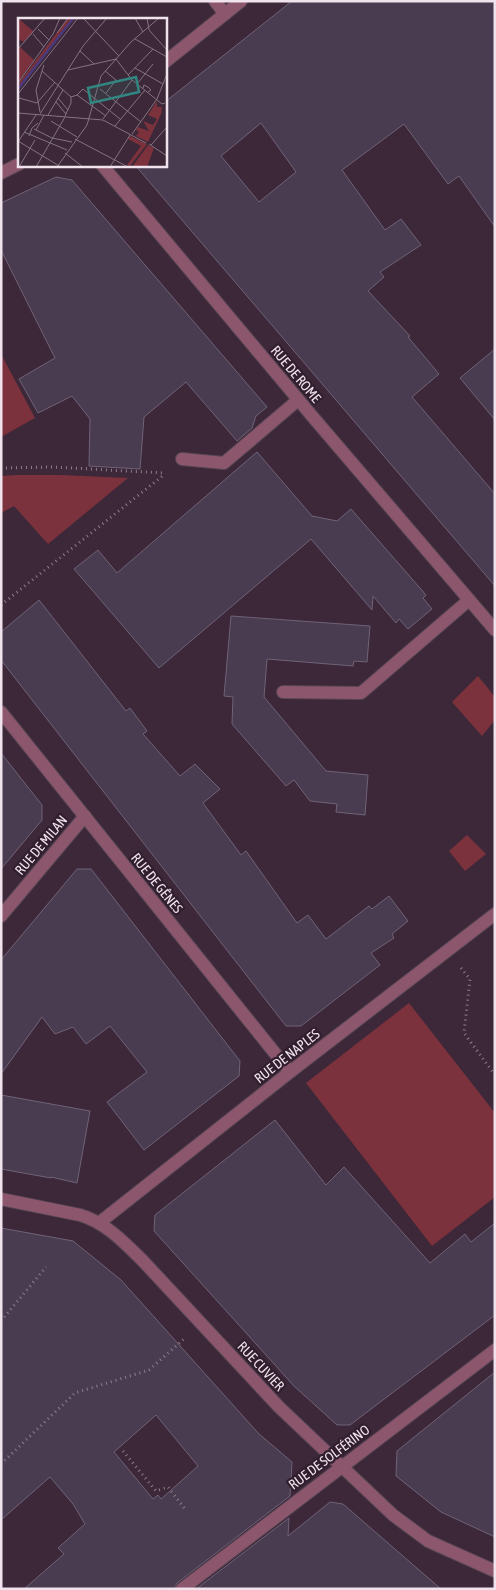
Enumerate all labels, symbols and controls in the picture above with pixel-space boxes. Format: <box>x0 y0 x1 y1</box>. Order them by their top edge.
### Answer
inset map <box>18 18 166 166</box>
street label: RUE DE ROME <box>268 342 324 406</box>
street label: RUE DE MILAN <box>12 812 70 878</box>
street label: RUE DE GÊNES <box>128 850 186 916</box>
street label: RUE DE NAPLES <box>251 1026 323 1086</box>
street label: RUE CUVIER <box>234 1338 288 1394</box>
street label: RUE DE SOLFÉRINO <box>285 1421 373 1493</box>

